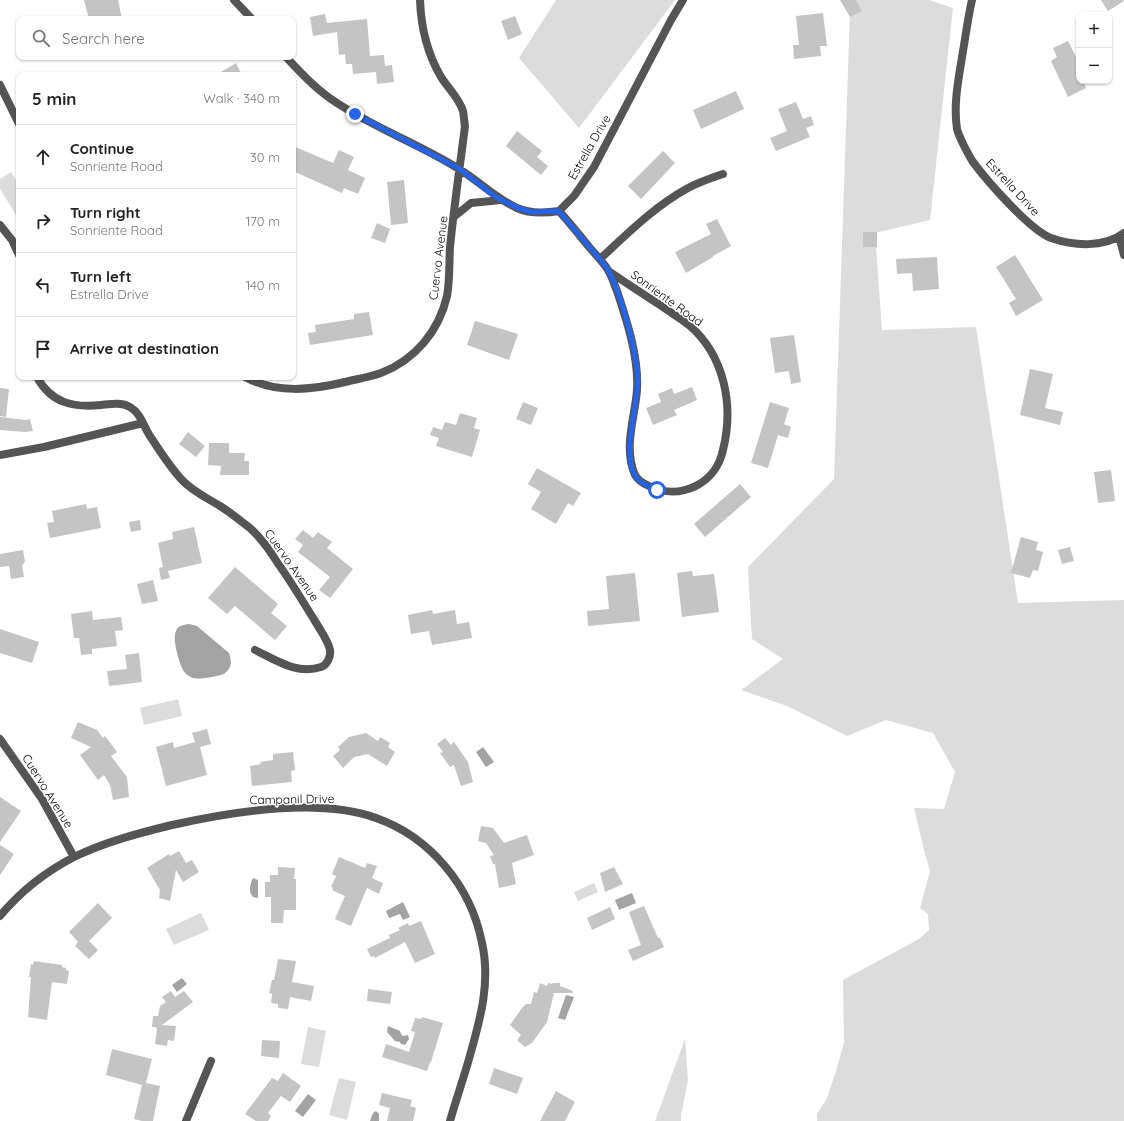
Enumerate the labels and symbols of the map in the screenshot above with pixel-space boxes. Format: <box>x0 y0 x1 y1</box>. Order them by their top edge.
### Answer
route end <box>346 105 364 123</box>
street label: Estrella Drive <box>564 112 614 182</box>
street label: Estrella Drive <box>983 155 1043 219</box>
street label: Cuervo Avenue <box>425 215 451 301</box>
street label: Sonriente Road <box>628 267 706 329</box>
route start <box>648 481 666 499</box>
street label: Cuervo Avenue <box>262 526 323 604</box>
street label: Cuervo Avenue <box>19 751 77 831</box>
street label: Campanil Drive <box>249 791 335 807</box>

